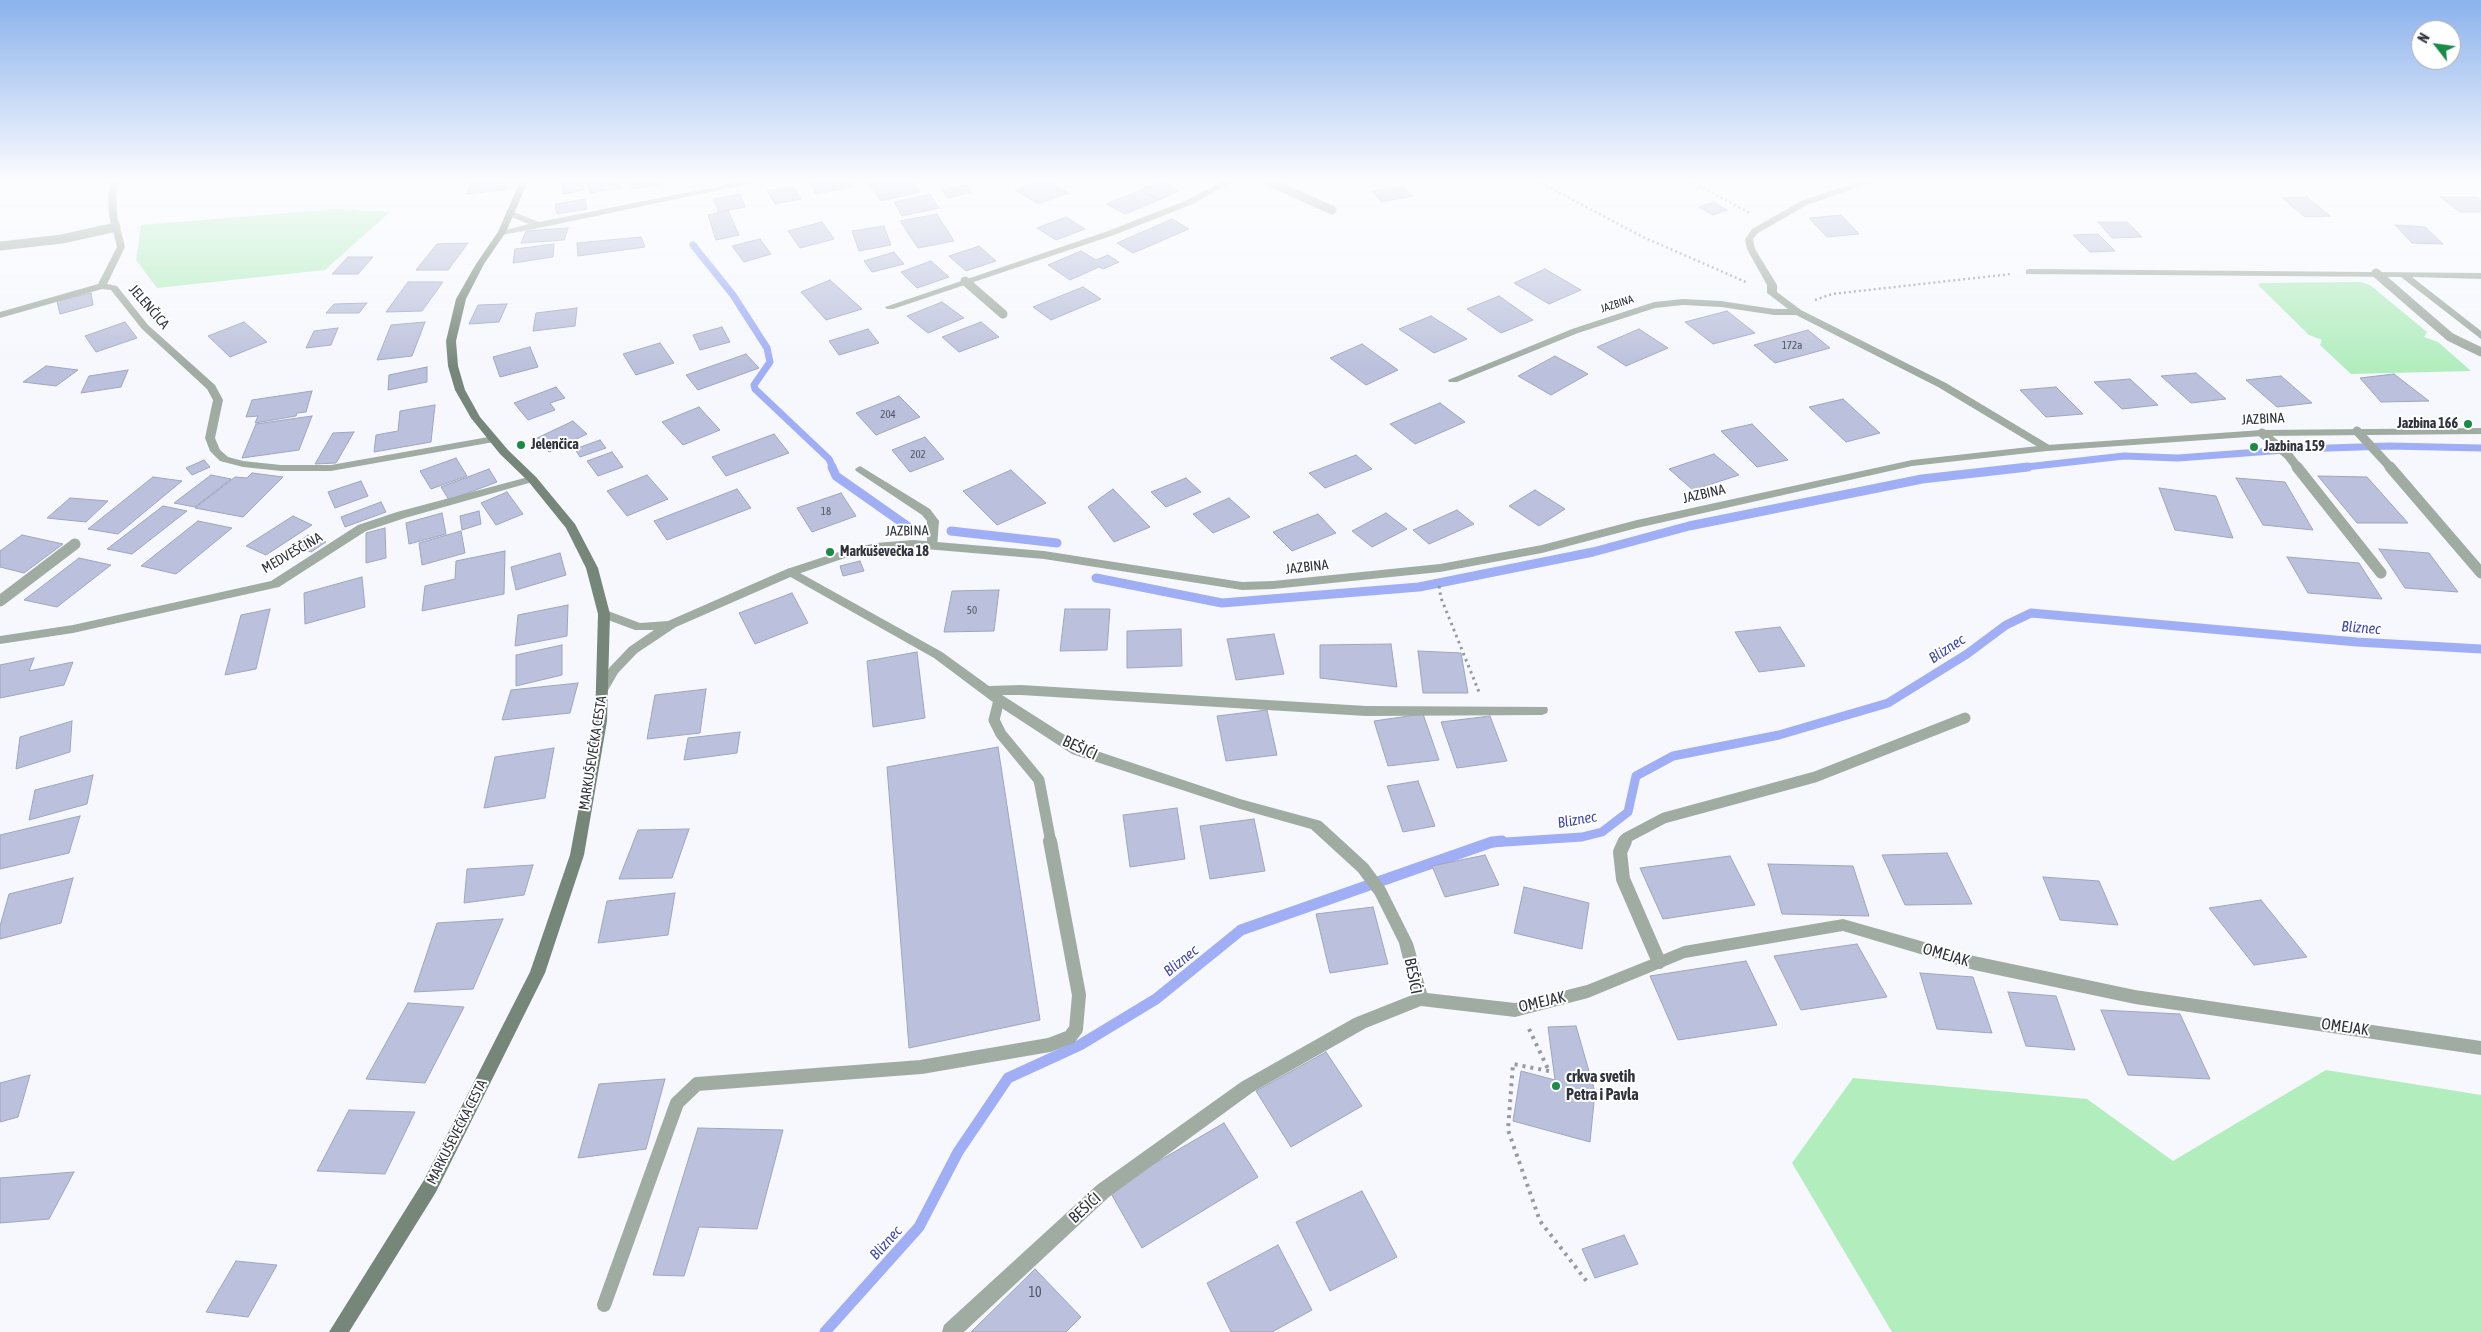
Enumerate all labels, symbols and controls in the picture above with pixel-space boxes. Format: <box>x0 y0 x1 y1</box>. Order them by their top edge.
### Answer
north arrow <box>2411 20 2461 70</box>
text: N <box>2415 30 2433 46</box>
street label: JELENČICA <box>125 281 173 333</box>
street label: JAZBINA <box>1599 293 1635 315</box>
house number: 172a <box>1782 339 1802 353</box>
house number: 204 <box>880 408 896 422</box>
street label: JAZBINA <box>2241 409 2285 429</box>
place label: Jazbina 166 <box>2397 416 2458 432</box>
marker: Jazbina 166 <box>2462 418 2474 430</box>
place label: Jelenčica <box>531 437 579 453</box>
marker: Jelenčica <box>515 439 527 451</box>
place label: Jazbina 159 <box>2264 439 2325 455</box>
marker: Jazbina 159 <box>2248 441 2260 453</box>
house number: 202 <box>910 448 926 462</box>
street label: JAZBINA <box>1681 481 1727 507</box>
house number: 18 <box>821 505 831 519</box>
street label: JAZBINA <box>885 522 929 540</box>
street label: MEDVEŠČINA <box>259 529 325 577</box>
place label: Markuševečka 18 <box>840 544 929 560</box>
marker: Markuševečka 18 <box>824 546 836 558</box>
street label: JAZBINA <box>1285 556 1329 578</box>
house number: 50 <box>967 604 977 618</box>
water label: Bliznec <box>2341 618 2381 638</box>
water label: Bliznec <box>1926 631 1968 667</box>
street label: MARKUŠEVEČKA CESTA <box>576 695 610 811</box>
street label: BEŠIĆI <box>1059 732 1101 764</box>
water label: Bliznec <box>1556 808 1598 832</box>
street label: OMEJAK <box>1920 939 1972 971</box>
water label: Bliznec <box>1160 942 1202 980</box>
street label: BEŠIĆI <box>1400 956 1426 996</box>
street label: OMEJAK <box>1517 987 1567 1017</box>
street label: OMEJAK <box>2320 1014 2370 1040</box>
place label: crkva svetih Petra i Pavla <box>1566 1067 1639 1105</box>
street label: MARKUŠEVEČKA CESTA <box>423 1077 491 1187</box>
marker: crkva svetih Petra i Pavla <box>1550 1080 1562 1092</box>
street label: BEŠIĆI <box>1065 1189 1105 1227</box>
water label: Bliznec <box>866 1222 906 1264</box>
house number: 10 <box>1028 1285 1042 1301</box>

